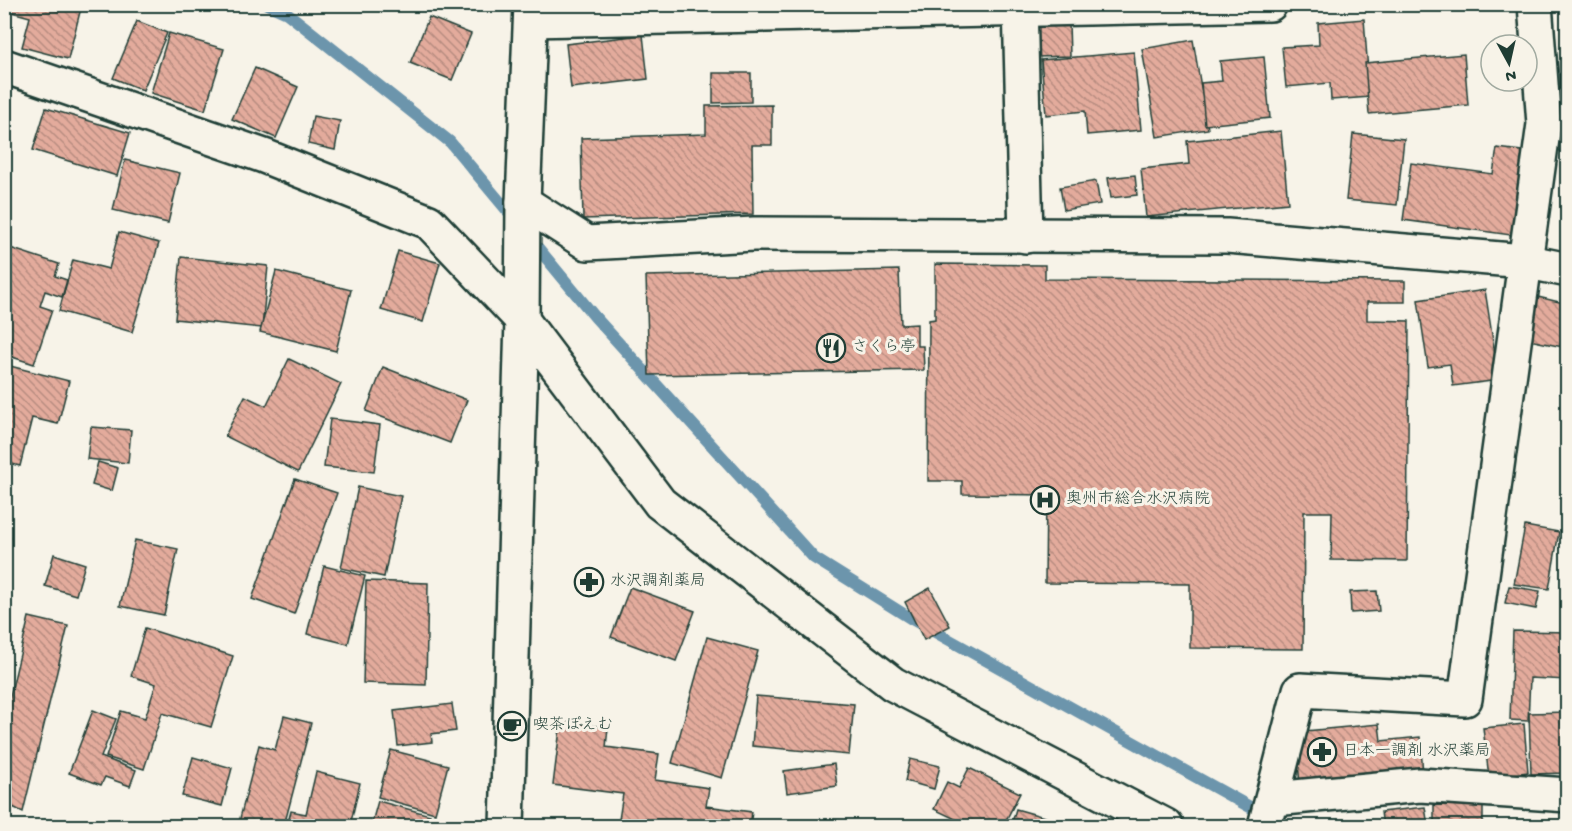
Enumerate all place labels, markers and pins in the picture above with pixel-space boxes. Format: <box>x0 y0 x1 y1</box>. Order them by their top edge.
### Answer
restaurant icon: さくら亭 <box>815 332 847 364</box>
place label: さくら亭 <box>852 337 916 358</box>
hospital icon: 奥州市総合水沢病院 <box>1029 484 1061 516</box>
place label: 奥州市総合水沢病院 <box>1066 489 1210 510</box>
pharmacy icon: 水沢調剤薬局 <box>573 566 605 598</box>
place label: 水沢調剤薬局 <box>610 572 706 592</box>
cafe icon: 喫茶ぽえむ <box>496 710 528 742</box>
place label: 喫茶ぽえむ <box>533 716 613 736</box>
pharmacy icon: 日本一調剤 水沢薬局 <box>1306 736 1338 768</box>
place label: 日本一調剤 水沢薬局 <box>1343 742 1491 762</box>

